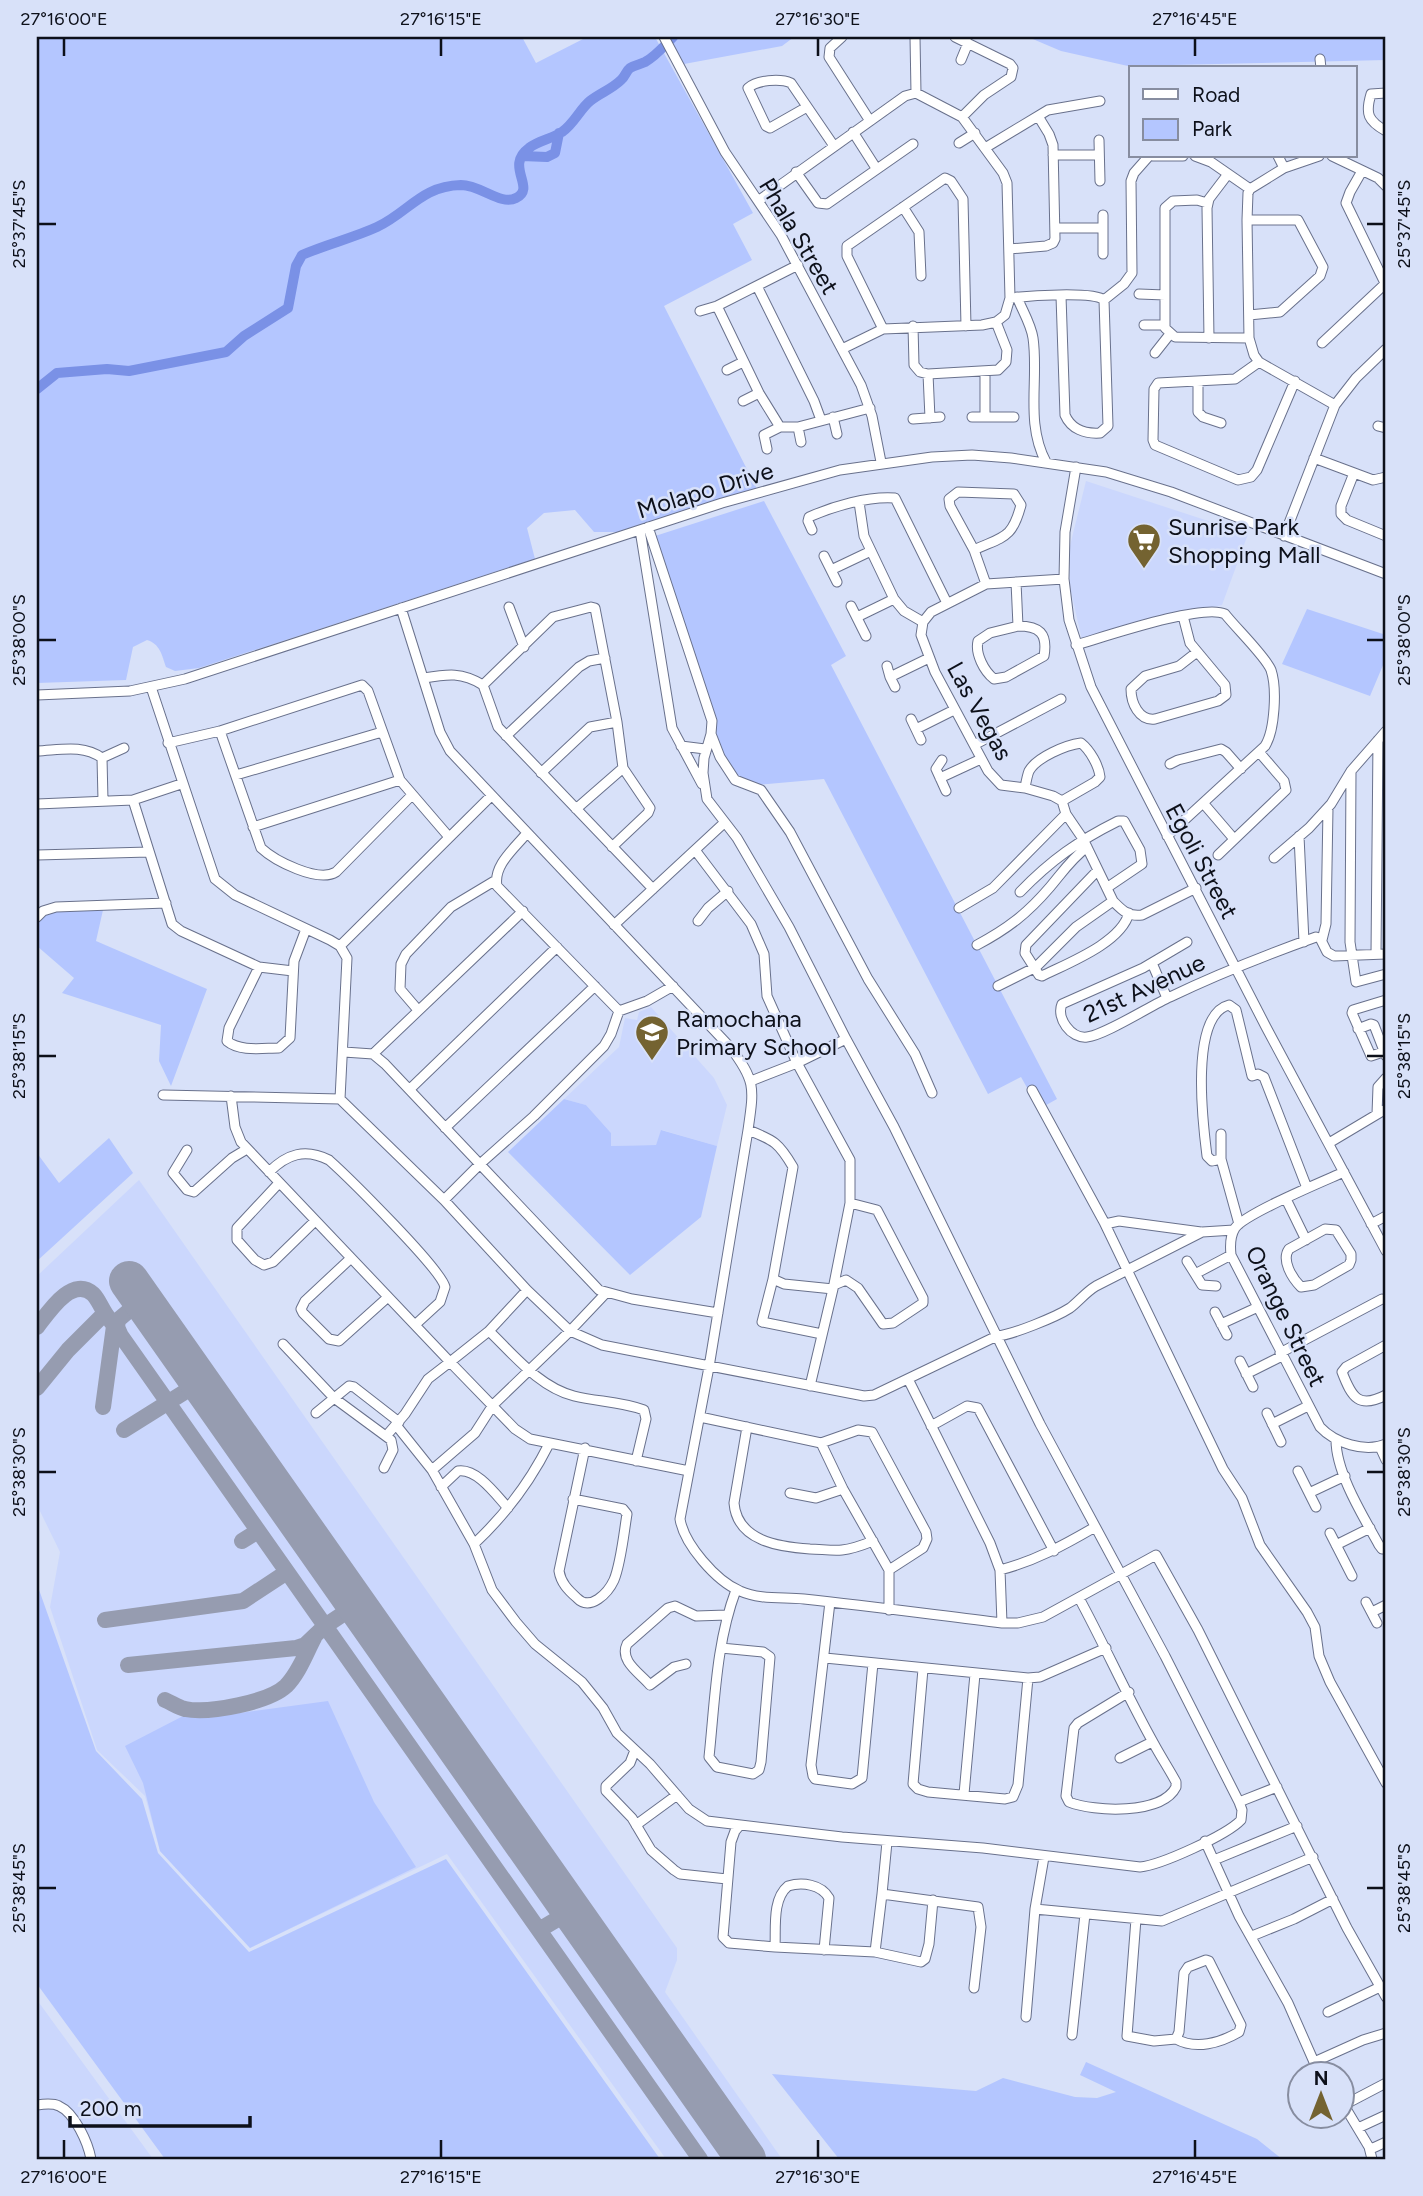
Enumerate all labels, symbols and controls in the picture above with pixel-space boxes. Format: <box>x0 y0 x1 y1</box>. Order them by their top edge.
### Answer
text: 27°16'00"E <box>20 8 108 30</box>
text: 27°16'15"E <box>400 8 482 30</box>
text: 27°16'30"E <box>775 8 861 30</box>
text: 27°16'45"E <box>1152 8 1238 30</box>
legend <box>1129 66 1356 158</box>
text: Road <box>1192 82 1240 107</box>
text: Park <box>1192 116 1233 141</box>
street label: Phala Street <box>753 173 845 299</box>
text: 25°37'45"S <box>8 180 30 268</box>
text: 25°37'45"S <box>1393 180 1415 268</box>
street label: Molapo Drive <box>633 455 777 525</box>
place label: Sunrise Park Shopping Mall <box>1168 512 1321 569</box>
supermarket icon: Sunrise Park Shopping Mall <box>1125 521 1163 570</box>
text: 25°38'00"S <box>8 594 30 686</box>
text: 25°38'00"S <box>1393 594 1415 686</box>
street label: Las Vegas <box>941 657 1019 765</box>
street label: Egoli Street <box>1160 798 1244 924</box>
street label: 21st Avenue <box>1079 947 1209 1029</box>
place label: Ramochana Primary School <box>676 1004 837 1061</box>
text: 25°38'15"S <box>8 1013 30 1099</box>
school or university icon: Ramochana Primary School <box>633 1013 671 1062</box>
text: 25°38'15"S <box>1393 1013 1415 1099</box>
street label: Orange Street <box>1239 1241 1333 1391</box>
text: 25°38'30"S <box>8 1427 30 1517</box>
text: 25°38'30"S <box>1393 1427 1415 1517</box>
text: 25°38'45"S <box>8 1843 30 1933</box>
text: 25°38'45"S <box>1393 1843 1415 1933</box>
north arrow <box>1286 2060 1356 2130</box>
text: N <box>1314 2067 1328 2090</box>
scale bar <box>70 2084 250 2128</box>
text: 200 m <box>80 2096 142 2121</box>
text: 27°16'00"E <box>20 2166 108 2188</box>
text: 27°16'15"E <box>400 2166 482 2188</box>
text: 27°16'30"E <box>775 2166 861 2188</box>
text: 27°16'45"E <box>1152 2166 1238 2188</box>

